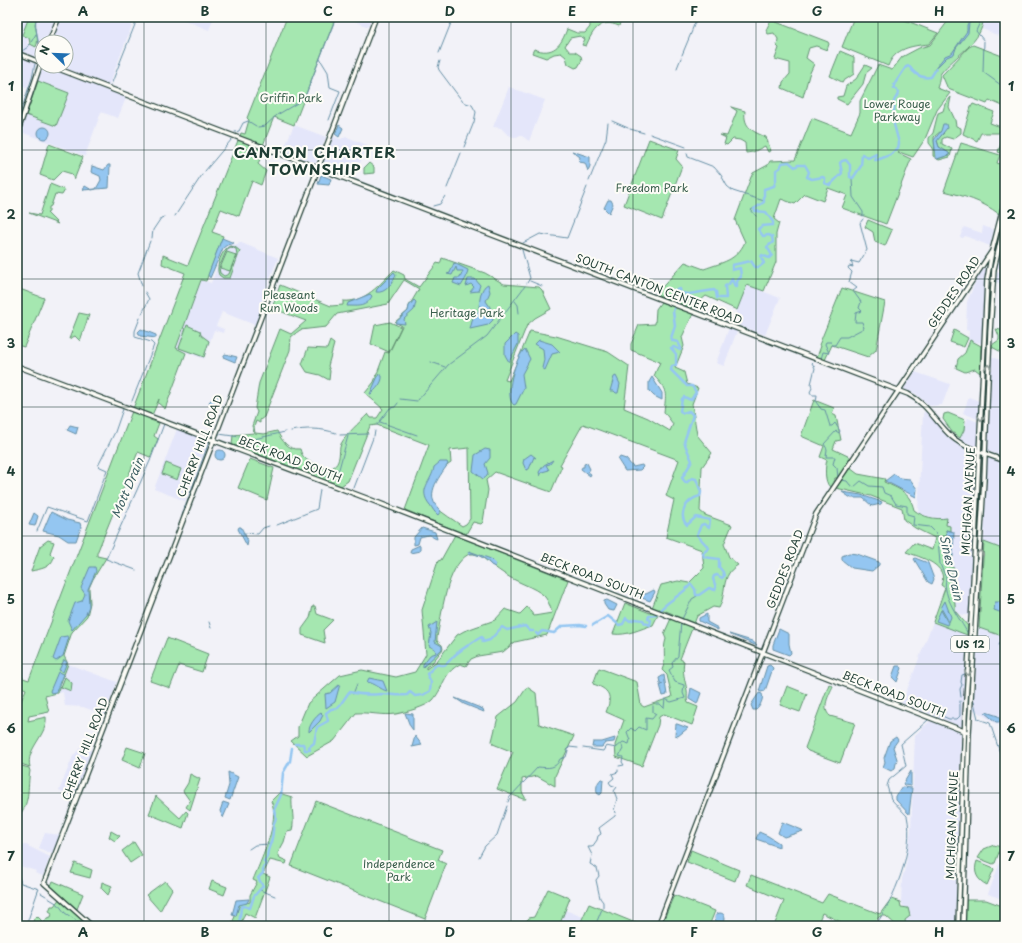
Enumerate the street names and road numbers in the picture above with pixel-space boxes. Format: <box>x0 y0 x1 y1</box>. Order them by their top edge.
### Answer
street label: SOUTH CANTON CENTER ROAD <box>573 249 745 328</box>
street label: GEDDES ROAD <box>923 252 984 331</box>
street label: CHERRY HILL ROAD <box>172 392 227 500</box>
street label: BECK ROAD SOUTH <box>236 431 344 486</box>
street label: MICHIGAN AVENUE <box>956 446 979 555</box>
street label: GEDDES ROAD <box>762 527 807 611</box>
street label: BECK ROAD SOUTH <box>538 548 646 603</box>
road number: US 12 <box>951 636 989 652</box>
street label: BECK ROAD SOUTH <box>840 666 948 721</box>
street label: CHERRY HILL ROAD <box>57 695 112 803</box>
street label: MICHIGAN AVENUE <box>941 771 962 879</box>

